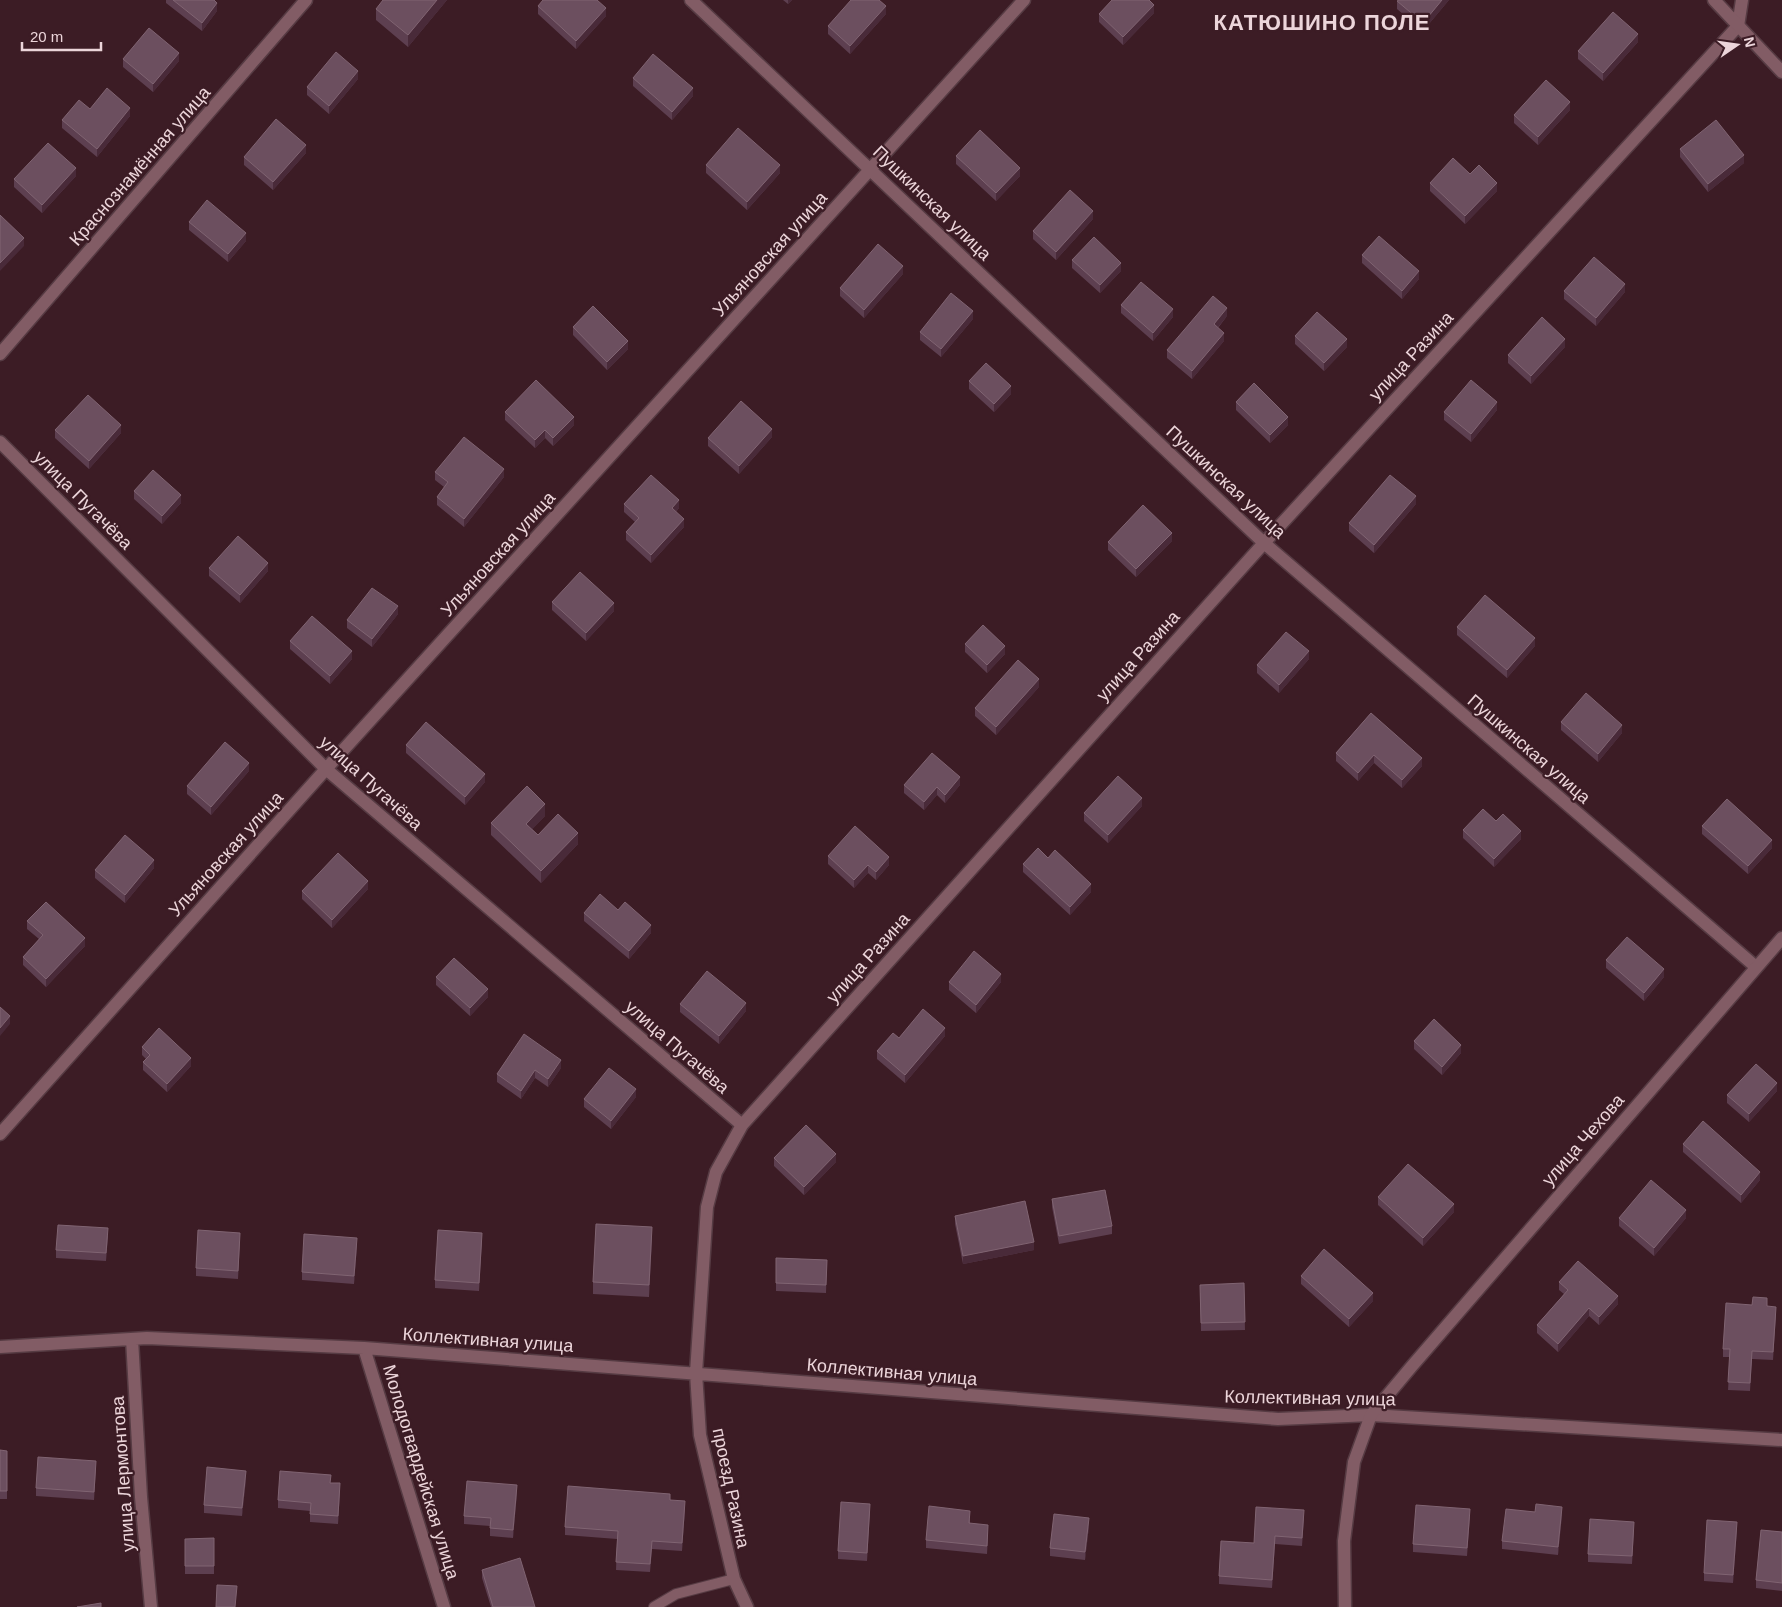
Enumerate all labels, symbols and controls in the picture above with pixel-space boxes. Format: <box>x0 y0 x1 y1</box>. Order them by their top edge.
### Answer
district label: КАТЮШИНО ПОЛЕ <box>1214 10 1430 35</box>
scale bar <box>22 20 101 52</box>
north arrow <box>1712 20 1762 70</box>
text: 20 m <box>30 28 63 45</box>
text: N <box>1741 35 1759 49</box>
street label: Краснознамённая улица <box>66 82 215 250</box>
street label: Пушкинская улица <box>869 142 996 265</box>
street label: Ульяновская улица <box>709 187 832 320</box>
street label: улица Разина <box>1365 307 1458 404</box>
street label: Пушкинская улица <box>1162 422 1290 543</box>
street label: улица Пугачёва <box>30 447 137 554</box>
street label: Ульяновская улица <box>437 487 560 620</box>
street label: улица Разина <box>1092 606 1184 705</box>
street label: Пушкинская улица <box>1464 690 1595 808</box>
street label: улица Пугачёва <box>316 732 427 835</box>
street label: Ульяновская улица <box>165 787 288 920</box>
street label: улица Разина <box>822 908 914 1007</box>
street label: улица Пугачёва <box>621 996 734 1098</box>
street label: улица Чехова <box>1538 1090 1629 1190</box>
street label: Коллективная улица <box>402 1324 575 1356</box>
street label: Коллективная улица <box>806 1355 979 1390</box>
street label: Молодогвардейская улица <box>379 1362 463 1583</box>
street label: Коллективная улица <box>1224 1387 1397 1410</box>
street label: улица Лермонтова <box>108 1394 138 1553</box>
street label: проезд Разина <box>709 1426 754 1551</box>

